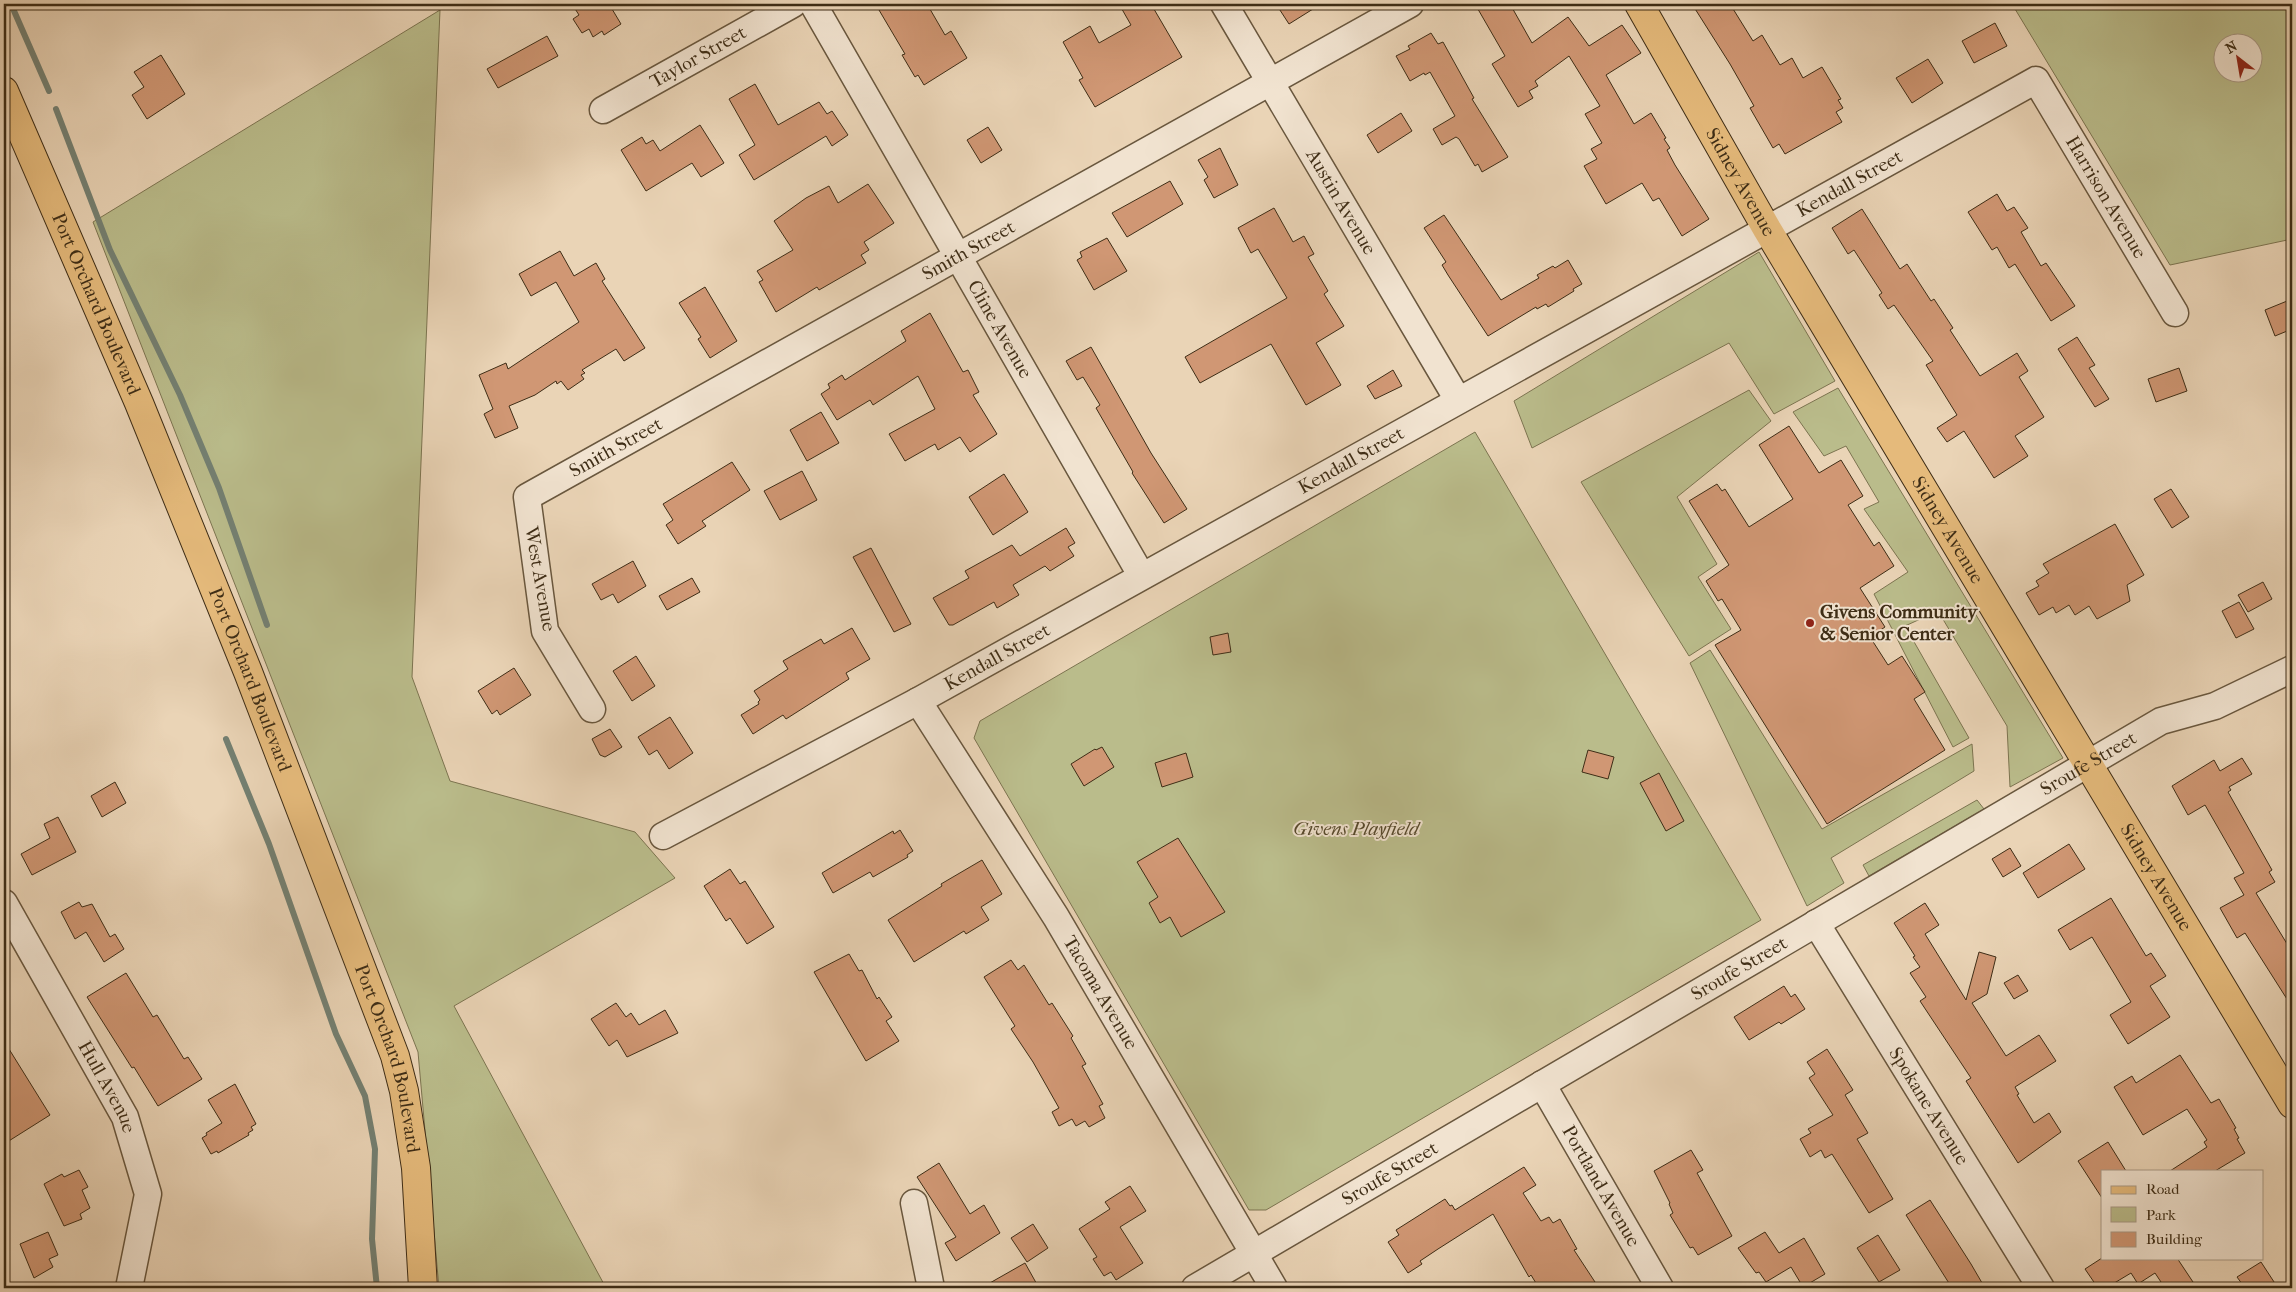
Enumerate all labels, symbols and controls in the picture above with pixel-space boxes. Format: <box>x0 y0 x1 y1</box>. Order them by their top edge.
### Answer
street label: Taylor Street <box>646 21 750 93</box>
north arrow <box>2214 32 2264 82</box>
text: N <box>2223 37 2241 57</box>
street label: Sidney Avenue <box>1701 124 1780 240</box>
street label: Harrison Avenue <box>2061 132 2151 262</box>
street label: Austin Avenue <box>1301 144 1381 259</box>
street label: Kendall Street <box>1793 145 1906 222</box>
street label: Port Orchard Boulevard <box>47 210 145 399</box>
street label: Smith Street <box>918 216 1019 285</box>
street label: Cline Avenue <box>963 276 1037 382</box>
street label: Smith Street <box>566 413 666 482</box>
street label: Kendall Street <box>1294 422 1408 499</box>
street label: Sidney Avenue <box>1907 472 1988 588</box>
street label: West Avenue <box>520 524 560 633</box>
street label: Port Orchard Boulevard <box>204 584 296 775</box>
place label: Givens Community & Senior Center <box>1820 601 1978 645</box>
marker: Givens Community & Senior Center <box>1804 617 1816 629</box>
street label: Kendall Street <box>940 619 1054 695</box>
street label: Sroufe Street <box>2036 727 2141 800</box>
park label: Givens Playfield <box>1293 818 1421 840</box>
street label: Sidney Avenue <box>2115 820 2197 935</box>
street label: Tacoma Avenue <box>1059 932 1142 1053</box>
street label: Sroufe Street <box>1687 932 1791 1005</box>
street label: Port Orchard Boulevard <box>350 961 425 1155</box>
street label: Hull Avenue <box>73 1037 140 1135</box>
street label: Spokane Avenue <box>1884 1043 1973 1169</box>
street label: Portland Avenue <box>1557 1122 1645 1251</box>
street label: Sroufe Street <box>1338 1137 1442 1210</box>
legend <box>2101 1170 2264 1260</box>
text: Road <box>2146 1180 2180 1198</box>
text: Park <box>2146 1206 2176 1224</box>
text: Building <box>2146 1230 2203 1248</box>

